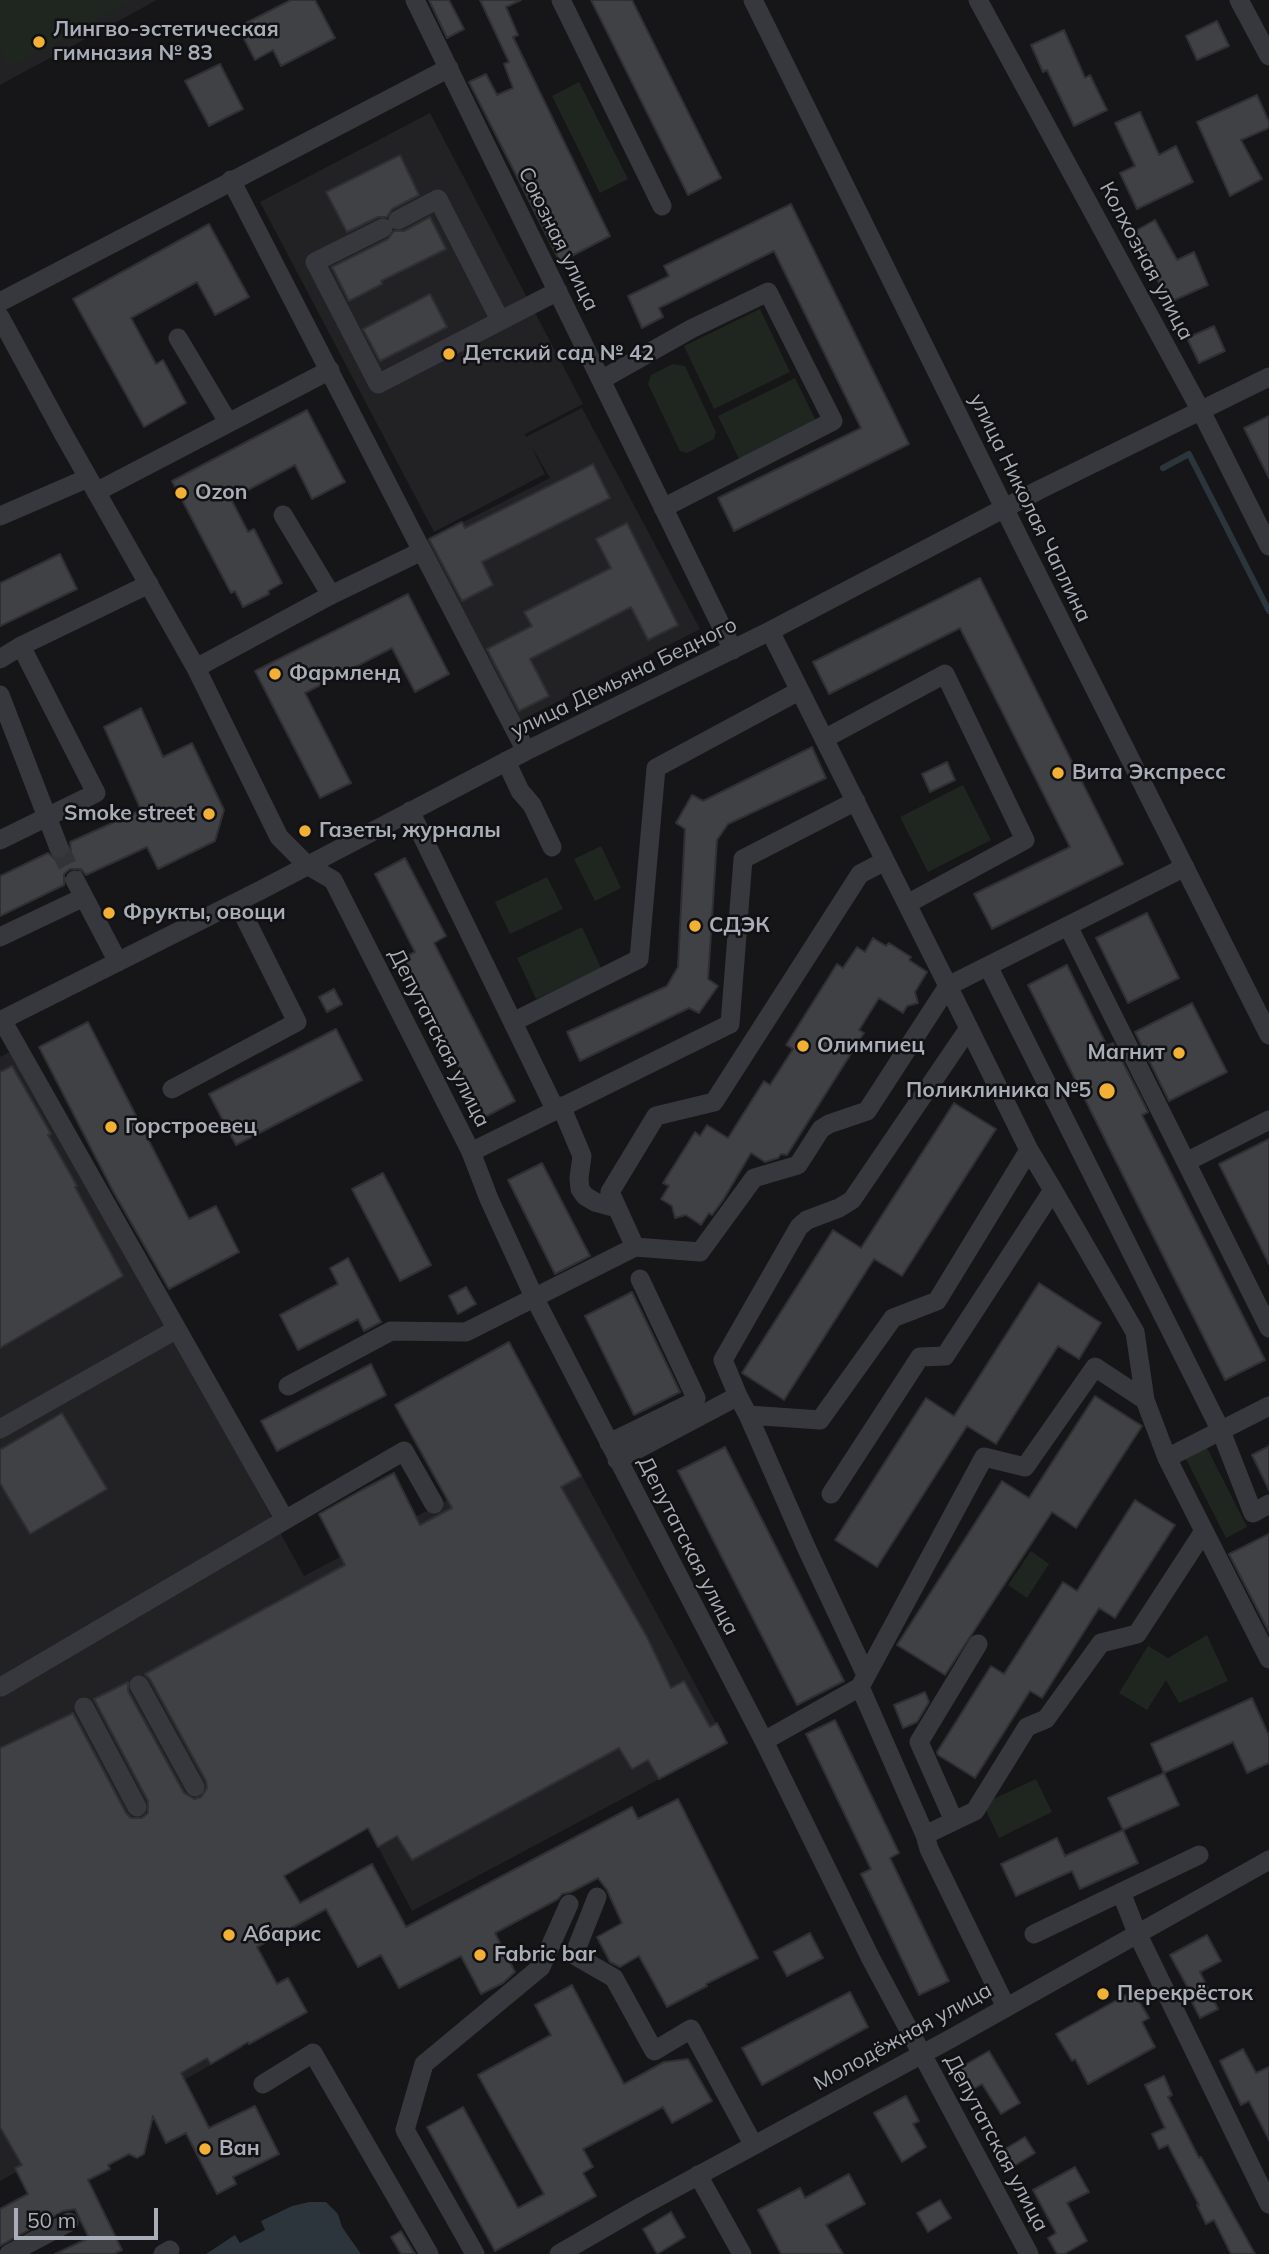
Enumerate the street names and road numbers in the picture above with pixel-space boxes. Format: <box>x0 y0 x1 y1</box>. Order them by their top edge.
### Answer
street label: Союзная улица <box>512 163 604 315</box>
street label: Колхозная улица <box>1094 178 1198 344</box>
street label: улица Николая Чаплина <box>964 390 1096 626</box>
street label: улица Демьяна Бедного <box>507 612 741 744</box>
street label: Депутатская улица <box>383 944 495 1132</box>
street label: Депутатская улица <box>632 1452 744 1640</box>
street label: Молодёжная улица <box>810 1978 996 2096</box>
street label: Депутатская улица <box>939 2050 1053 2236</box>

